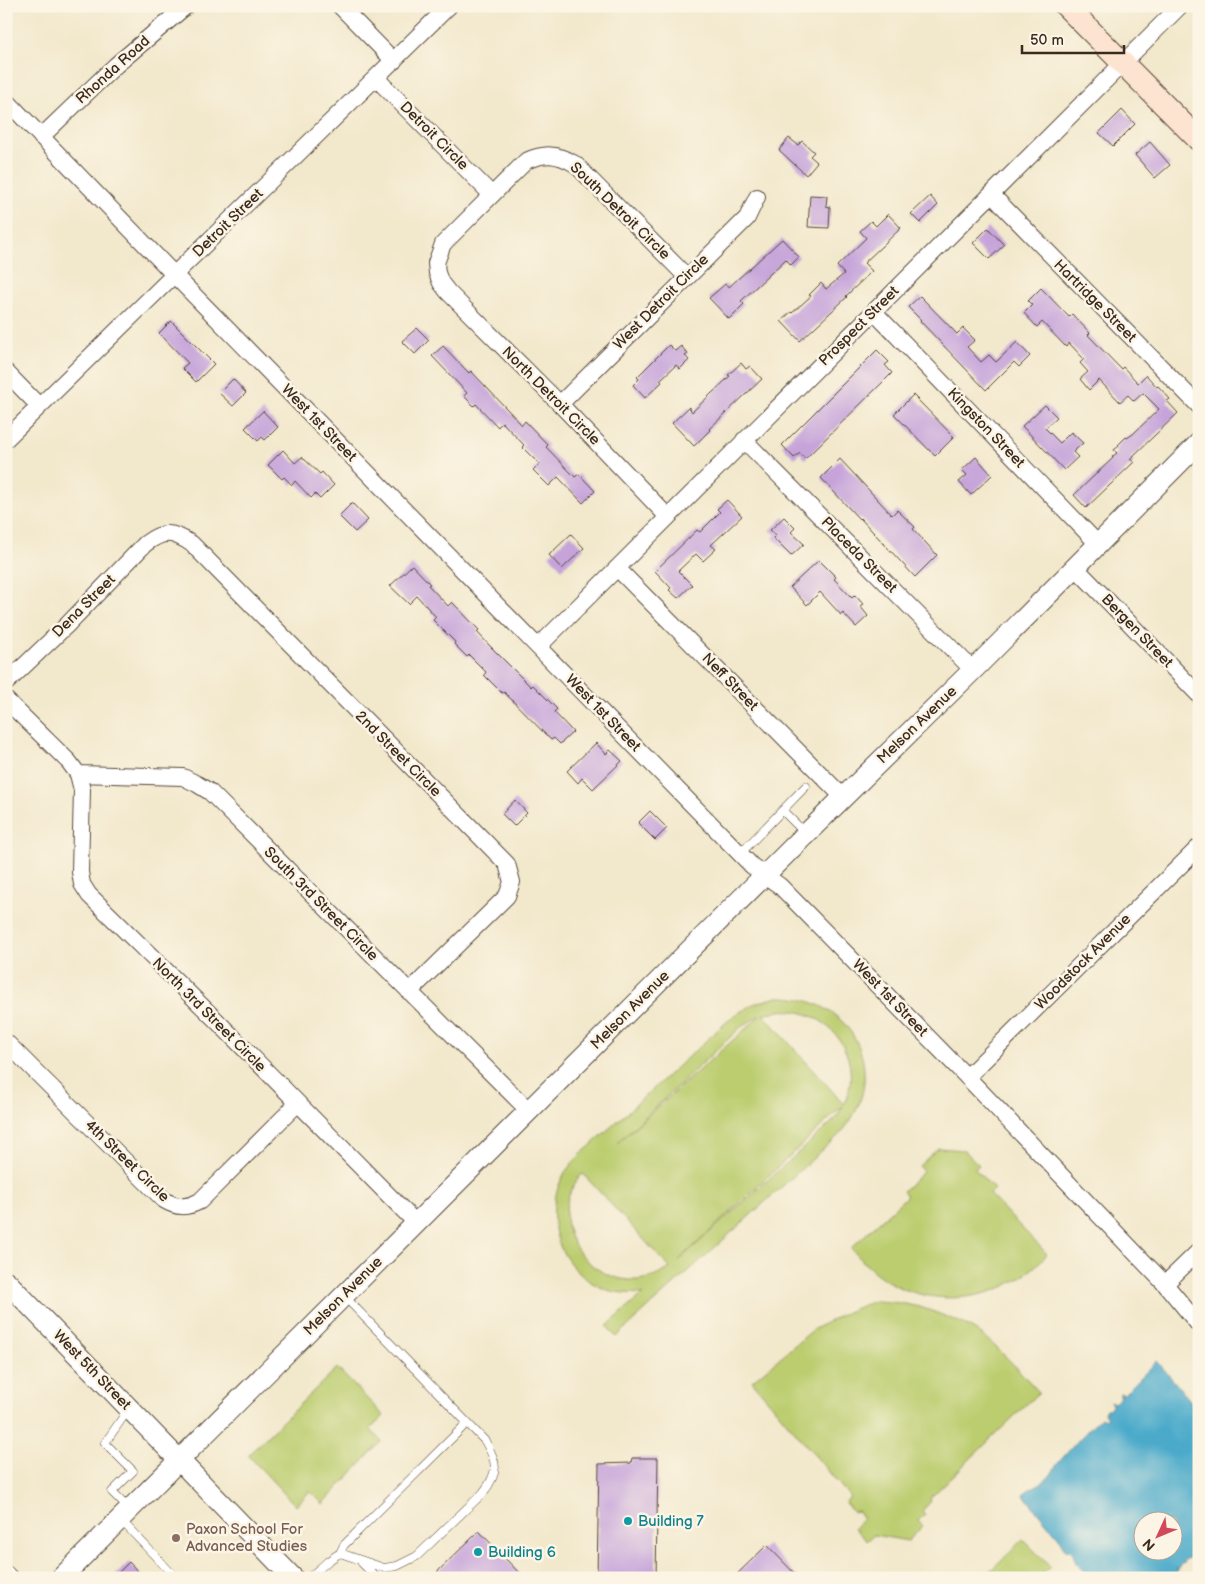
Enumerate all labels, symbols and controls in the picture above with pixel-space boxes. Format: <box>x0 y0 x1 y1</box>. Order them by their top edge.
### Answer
scale bar <box>1022 22 1125 54</box>
text: 50 m <box>1030 31 1064 50</box>
street label: Rhonda Road <box>72 32 154 108</box>
street label: Detroit Circle <box>396 98 472 174</box>
street label: South Detroit Circle <box>566 158 674 264</box>
street label: Detroit Street <box>189 184 268 261</box>
street label: West Detroit Circle <box>609 250 713 354</box>
street label: Hartridge Street <box>1050 256 1141 347</box>
street label: Prospect Street <box>815 282 903 370</box>
street label: North Detroit Circle <box>498 343 604 449</box>
street label: West 1st Street <box>277 380 361 466</box>
street label: Kingston Street <box>943 384 1029 472</box>
street label: Placeda Street <box>817 513 901 597</box>
street label: Dena Street <box>48 570 120 642</box>
street label: Bergen Street <box>1097 590 1177 672</box>
street label: Neff Street <box>698 649 763 715</box>
street label: West 1st Street <box>561 670 645 756</box>
street label: Melson Avenue <box>873 682 961 768</box>
street label: 2nd Street Circle <box>351 707 445 801</box>
street label: South 3rd Street Circle <box>260 843 382 965</box>
street label: Woodstock Avenue <box>1031 910 1135 1014</box>
street label: North 3rd Street Circle <box>148 954 270 1076</box>
street label: West 1st Street <box>848 955 932 1041</box>
street label: Melson Avenue <box>587 966 674 1053</box>
street label: 4th Street Circle <box>81 1116 173 1206</box>
street label: Melson Avenue <box>300 1252 387 1339</box>
street label: West 5th Street <box>49 1326 135 1414</box>
place label: Building 7 <box>638 1512 704 1531</box>
north arrow <box>1132 1512 1182 1562</box>
marker: Building 7 <box>622 1515 634 1527</box>
place label: Paxon School For Advanced Studies <box>186 1520 308 1556</box>
marker: Paxon School For Advanced Studies <box>170 1532 182 1544</box>
text: N <box>1139 1535 1159 1554</box>
place label: Building 6 <box>488 1543 556 1562</box>
marker: Building 6 <box>472 1546 484 1558</box>

